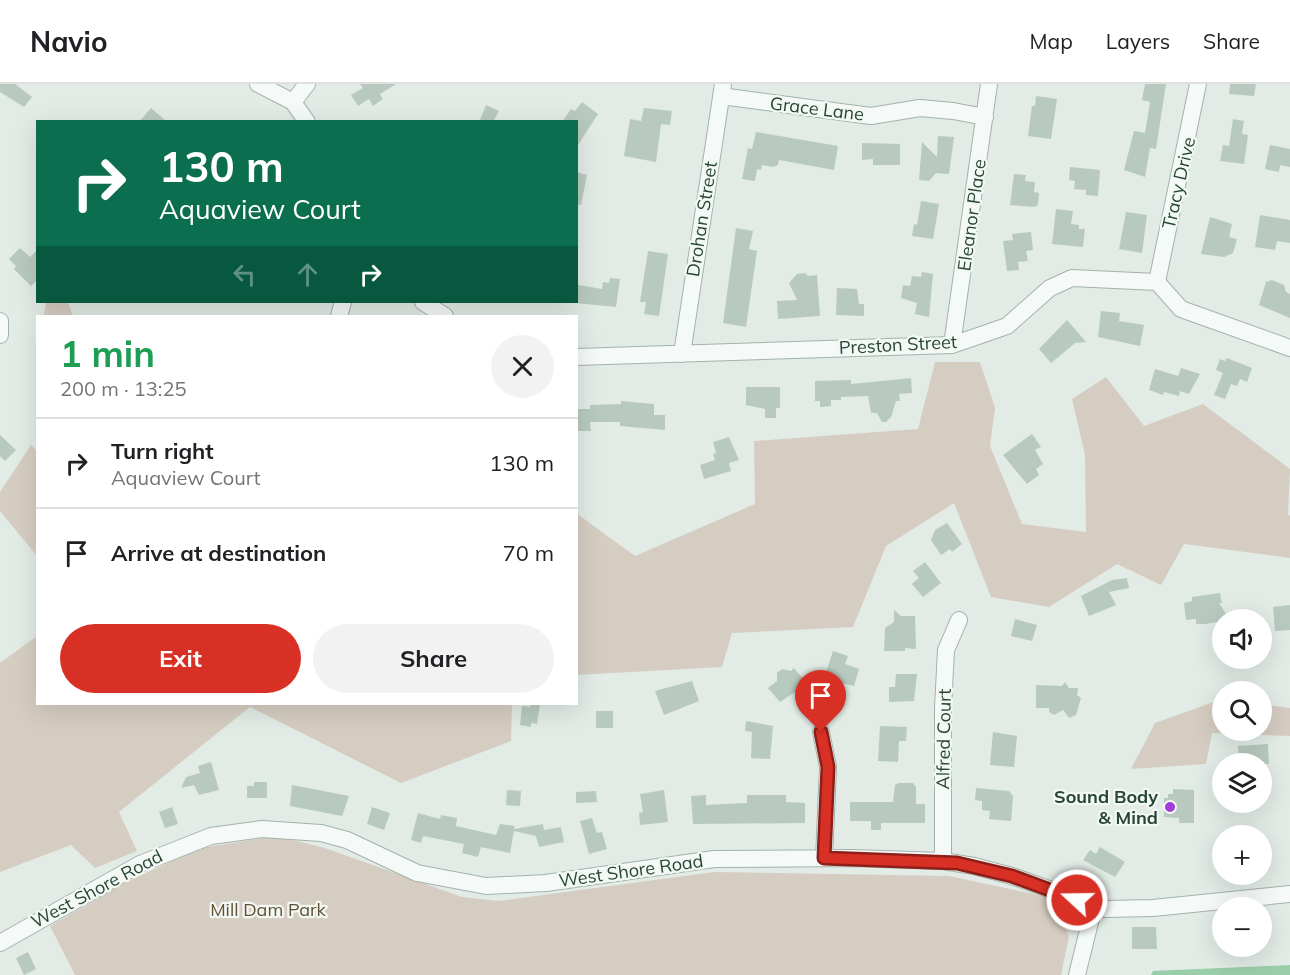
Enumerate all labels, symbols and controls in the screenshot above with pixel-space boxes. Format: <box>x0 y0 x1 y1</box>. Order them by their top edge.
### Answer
text: Navio <box>30 24 107 59</box>
text: Map <box>1030 28 1073 54</box>
text: Layers <box>1106 28 1170 54</box>
text: Share <box>1203 28 1260 54</box>
street label: Grace Lane <box>769 91 865 126</box>
street label: Tracy Drive <box>1157 135 1200 231</box>
text: 130 m <box>159 140 284 193</box>
icon: right <box>60 144 138 222</box>
street label: Eleanor Place <box>952 157 991 272</box>
street label: Drohan Street <box>681 160 722 278</box>
text: Aquaview Court <box>159 192 361 226</box>
icon: left <box>228 258 261 291</box>
icon: ahead <box>291 258 324 291</box>
icon: right <box>354 258 387 291</box>
street label: Preston Street <box>838 330 958 359</box>
text: 1 min <box>60 331 155 376</box>
button: close <box>491 335 554 398</box>
text: 200 m · 13:25 <box>60 376 186 401</box>
text: Turn right <box>111 437 214 465</box>
icon: right <box>60 447 93 480</box>
text: 130 m <box>489 449 554 477</box>
text: Aquaview Court <box>111 465 261 490</box>
icon: arrive <box>60 537 93 570</box>
text: Arrive at destination <box>111 539 326 567</box>
text: 70 m <box>503 539 554 567</box>
map controls <box>1212 609 1272 957</box>
button: sound <box>1212 609 1272 669</box>
button: Exit <box>60 624 301 693</box>
button: Share <box>313 624 554 693</box>
pin <box>795 670 846 732</box>
icon: arrive <box>804 679 837 712</box>
button: search <box>1212 681 1272 741</box>
street label: Alfred Court <box>931 688 956 790</box>
button: layers <box>1212 753 1272 813</box>
place label: Sound Body & Mind <box>1054 785 1158 829</box>
marker: Sound Body & Mind <box>1163 800 1177 814</box>
button: + <box>1212 825 1272 885</box>
street label: West Shore Road <box>27 844 166 933</box>
street label: West Shore Road <box>557 849 705 892</box>
position arrow <box>1045 868 1109 932</box>
button: − <box>1212 897 1272 957</box>
park label: Mill Dam Park <box>210 898 327 921</box>

